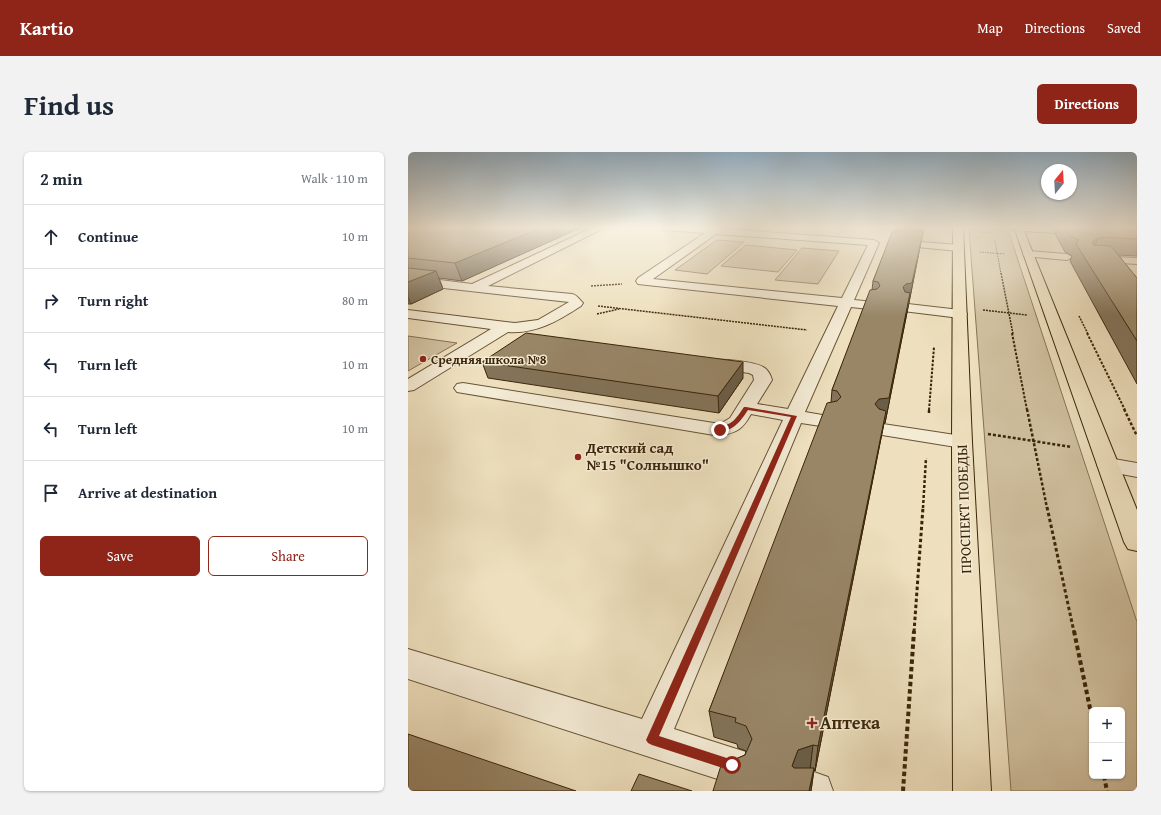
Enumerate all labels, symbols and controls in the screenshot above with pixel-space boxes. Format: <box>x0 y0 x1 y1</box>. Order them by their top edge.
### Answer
text: Kartio <box>20 14 74 42</box>
text: Map <box>977 18 1003 38</box>
text: Directions <box>1025 18 1085 38</box>
text: Saved <box>1107 18 1141 38</box>
text: Find us <box>24 84 114 125</box>
button: Directions <box>1037 84 1137 124</box>
north arrow <box>1041 164 1077 200</box>
text: 2 min <box>40 166 82 191</box>
text: Walk · 110 m <box>301 169 368 188</box>
icon: ahead <box>40 226 62 248</box>
text: Continue <box>78 226 139 247</box>
text: 10 m <box>342 227 368 246</box>
icon: right <box>40 290 62 312</box>
text: Turn right <box>78 290 149 311</box>
text: 80 m <box>342 291 368 310</box>
place label: Средняя школа №8 <box>431 350 547 369</box>
icon: left <box>40 354 62 376</box>
text: Turn left <box>78 354 137 375</box>
marker: Средняя школа №8 <box>418 354 428 364</box>
text: 10 m <box>342 355 368 374</box>
icon: left <box>40 418 62 440</box>
text: Turn left <box>78 418 137 439</box>
text: 10 m <box>342 419 368 438</box>
route end <box>711 421 729 439</box>
place label: Детский сад №15 "Солнышко" <box>585 437 709 475</box>
street label: ПРОСПЕКТ ПОБЕДЫ <box>951 444 976 574</box>
marker: Детский сад №15 "Солнышко" <box>573 452 583 462</box>
icon: arrive <box>40 482 62 504</box>
text: Arrive at destination <box>78 482 217 503</box>
button: Save <box>40 536 200 576</box>
button: Share <box>208 536 368 576</box>
map controls <box>1089 707 1125 779</box>
button: + <box>1089 707 1125 743</box>
place label: Аптека <box>820 709 881 736</box>
marker: Аптека <box>807 718 817 728</box>
button: − <box>1089 743 1125 779</box>
route start <box>723 756 741 774</box>

